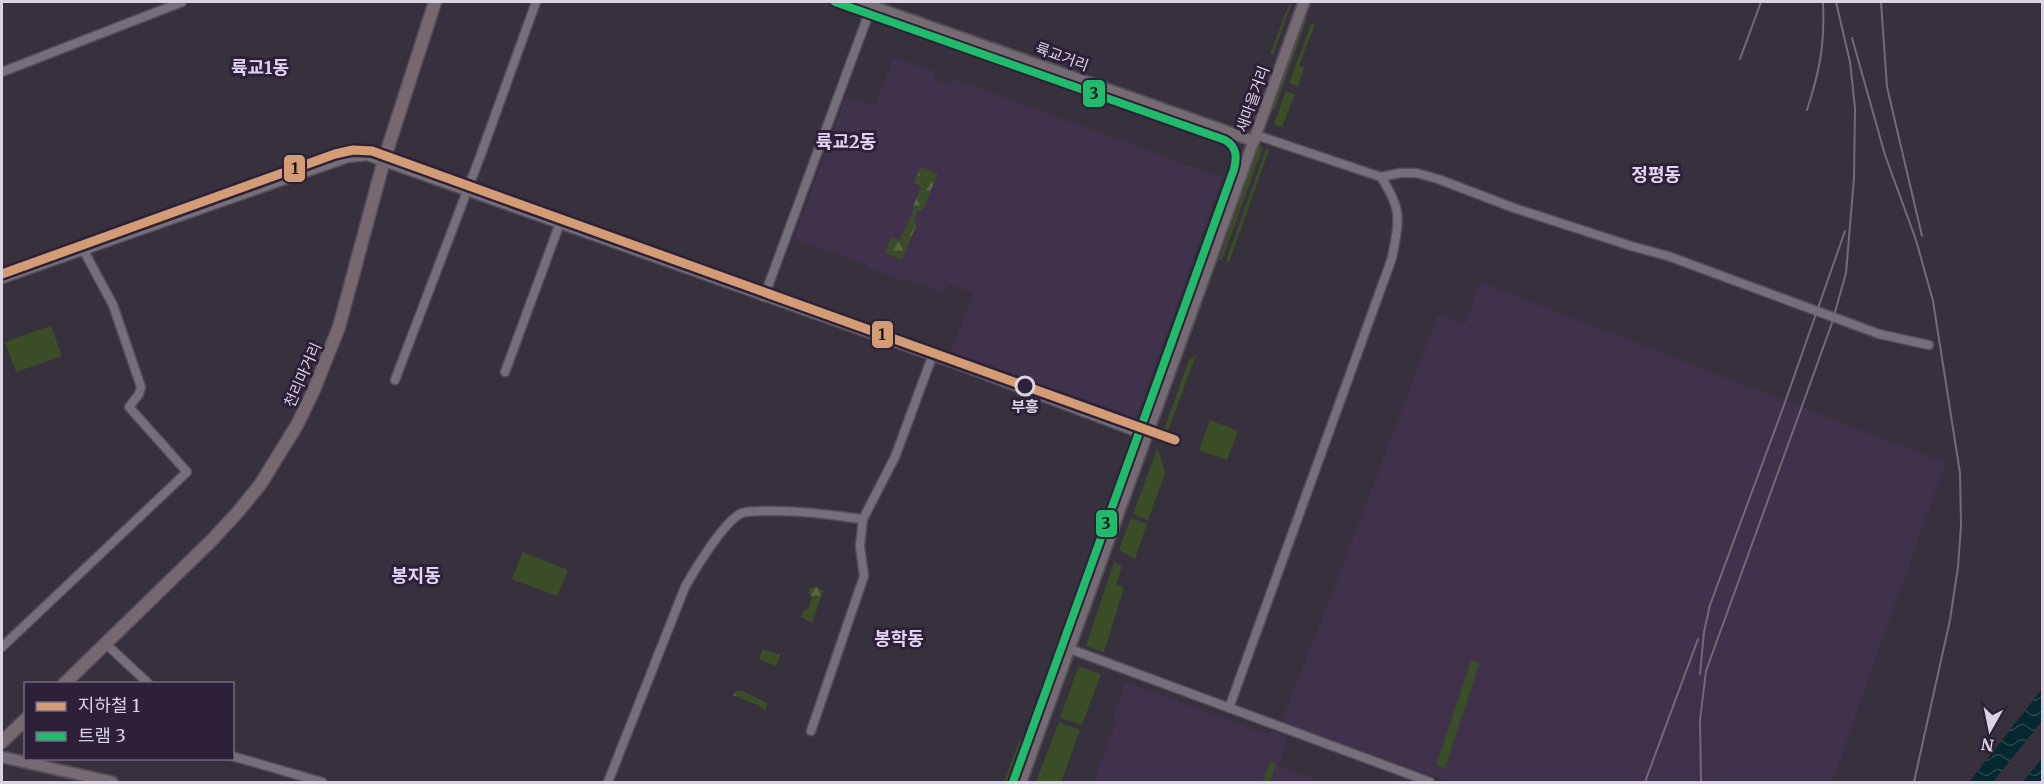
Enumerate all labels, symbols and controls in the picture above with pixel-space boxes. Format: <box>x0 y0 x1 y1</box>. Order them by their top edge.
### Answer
street label: 륙교거리 <box>1033 38 1091 75</box>
district label: 륙교1동 <box>231 56 289 79</box>
street label: 새마을거리 <box>1232 63 1273 135</box>
line badge: 3 <box>1082 79 1106 108</box>
text: 3 <box>1089 83 1099 103</box>
district label: 륙교2동 <box>816 130 876 153</box>
line badge: 1 <box>283 154 306 183</box>
text: 1 <box>291 158 299 178</box>
district label: 정평동 <box>1631 163 1681 186</box>
line badge: 1 <box>871 320 894 349</box>
text: 1 <box>878 324 886 344</box>
street label: 천리마거리 <box>280 339 325 410</box>
marker: 부흥 <box>1015 376 1035 396</box>
place label: 부흥 <box>1011 397 1039 416</box>
line badge: 3 <box>1095 509 1118 538</box>
text: 3 <box>1101 513 1111 533</box>
district label: 봉지동 <box>391 564 441 587</box>
district label: 봉학동 <box>874 627 924 650</box>
legend <box>24 682 234 760</box>
text: 지하철 1 <box>78 694 140 717</box>
north arrow <box>1960 700 2020 760</box>
text: 트램 3 <box>78 724 126 747</box>
text: N <box>1979 734 1995 756</box>

